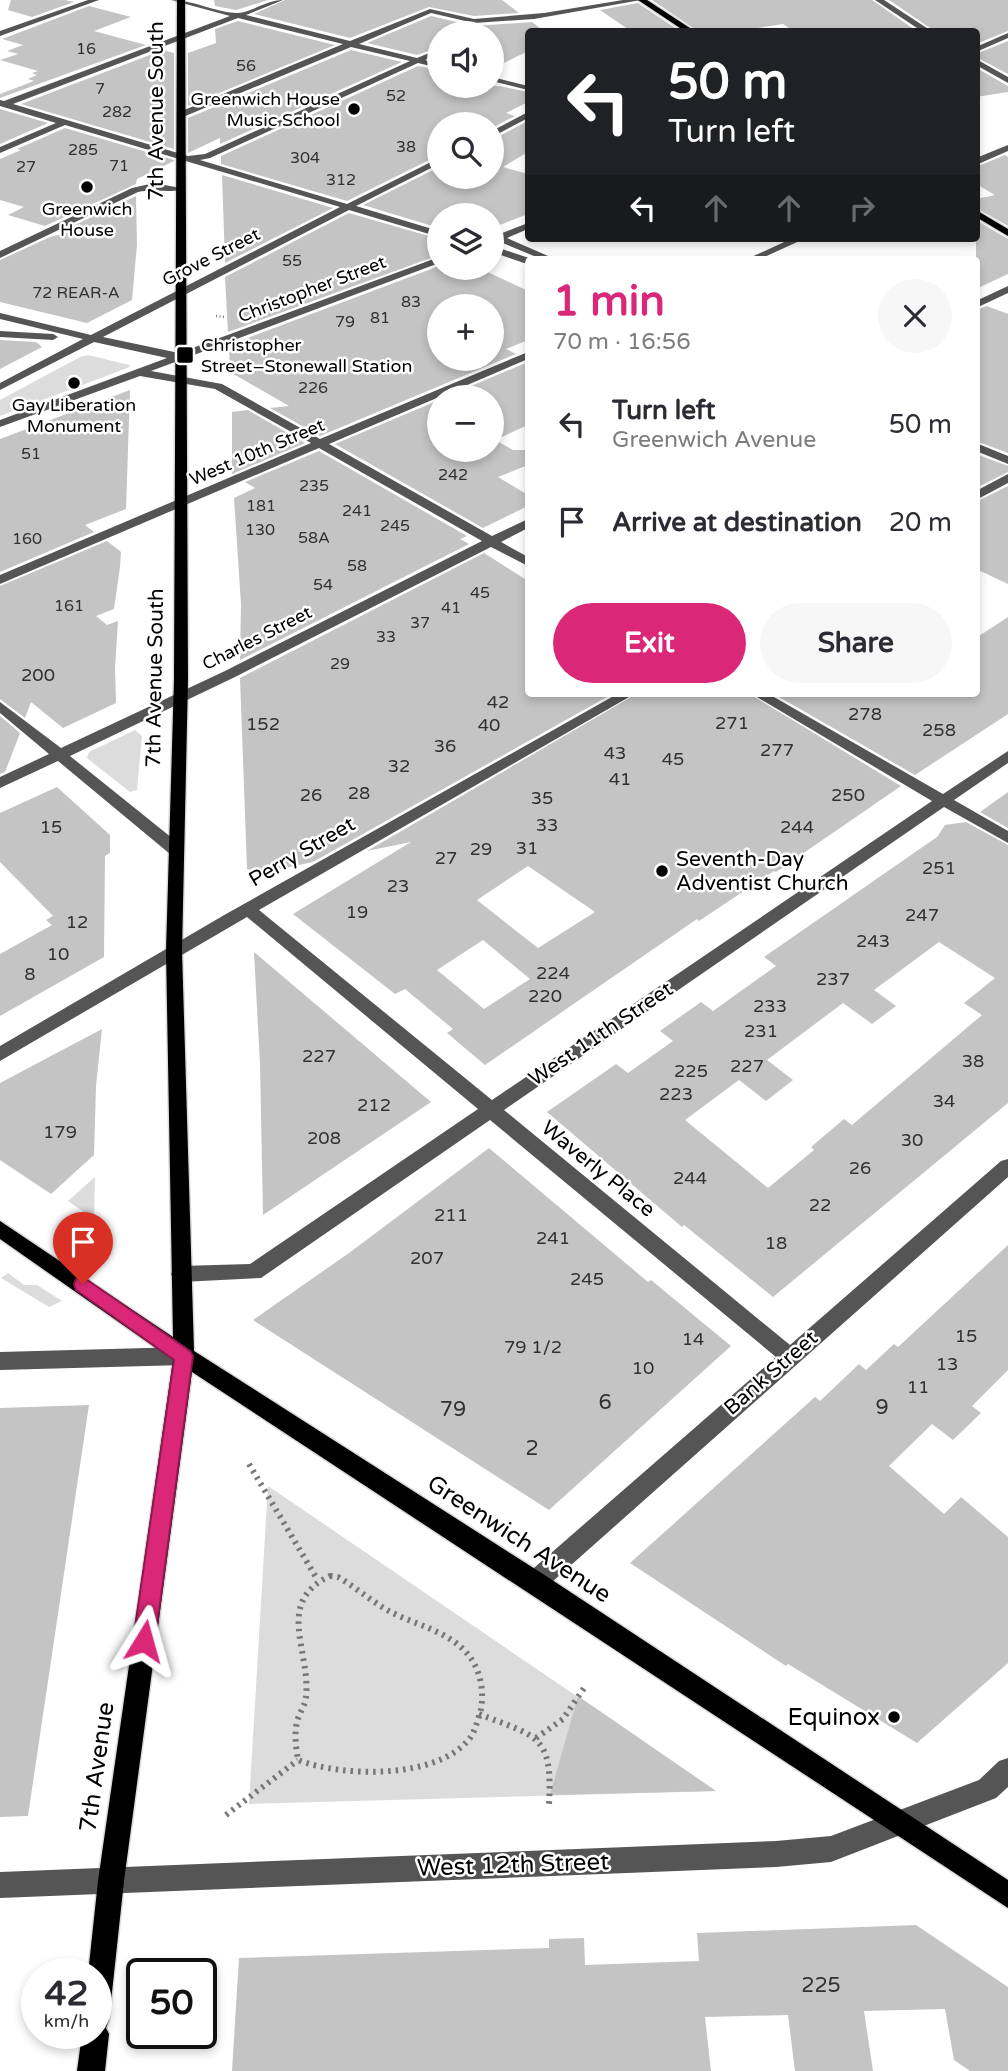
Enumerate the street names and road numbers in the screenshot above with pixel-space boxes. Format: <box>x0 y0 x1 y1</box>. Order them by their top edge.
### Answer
street label: 7th Avenue South <box>144 21 169 201</box>
street label: Grove Street <box>158 223 264 291</box>
street label: Christopher Street <box>235 251 389 327</box>
street label: West 10th Street <box>186 414 328 490</box>
street label: 7th Avenue South <box>141 588 169 768</box>
street label: Charles Street <box>199 601 316 675</box>
street label: Perry Street <box>244 812 360 892</box>
street label: West 11th Street <box>524 977 678 1091</box>
street label: Waverly Place <box>536 1116 660 1222</box>
street label: Bank Street <box>719 1325 823 1421</box>
street label: Greenwich Avenue <box>422 1469 616 1609</box>
street label: 7th Avenue <box>74 1700 120 1834</box>
street label: West 12th Street <box>416 1847 610 1883</box>

